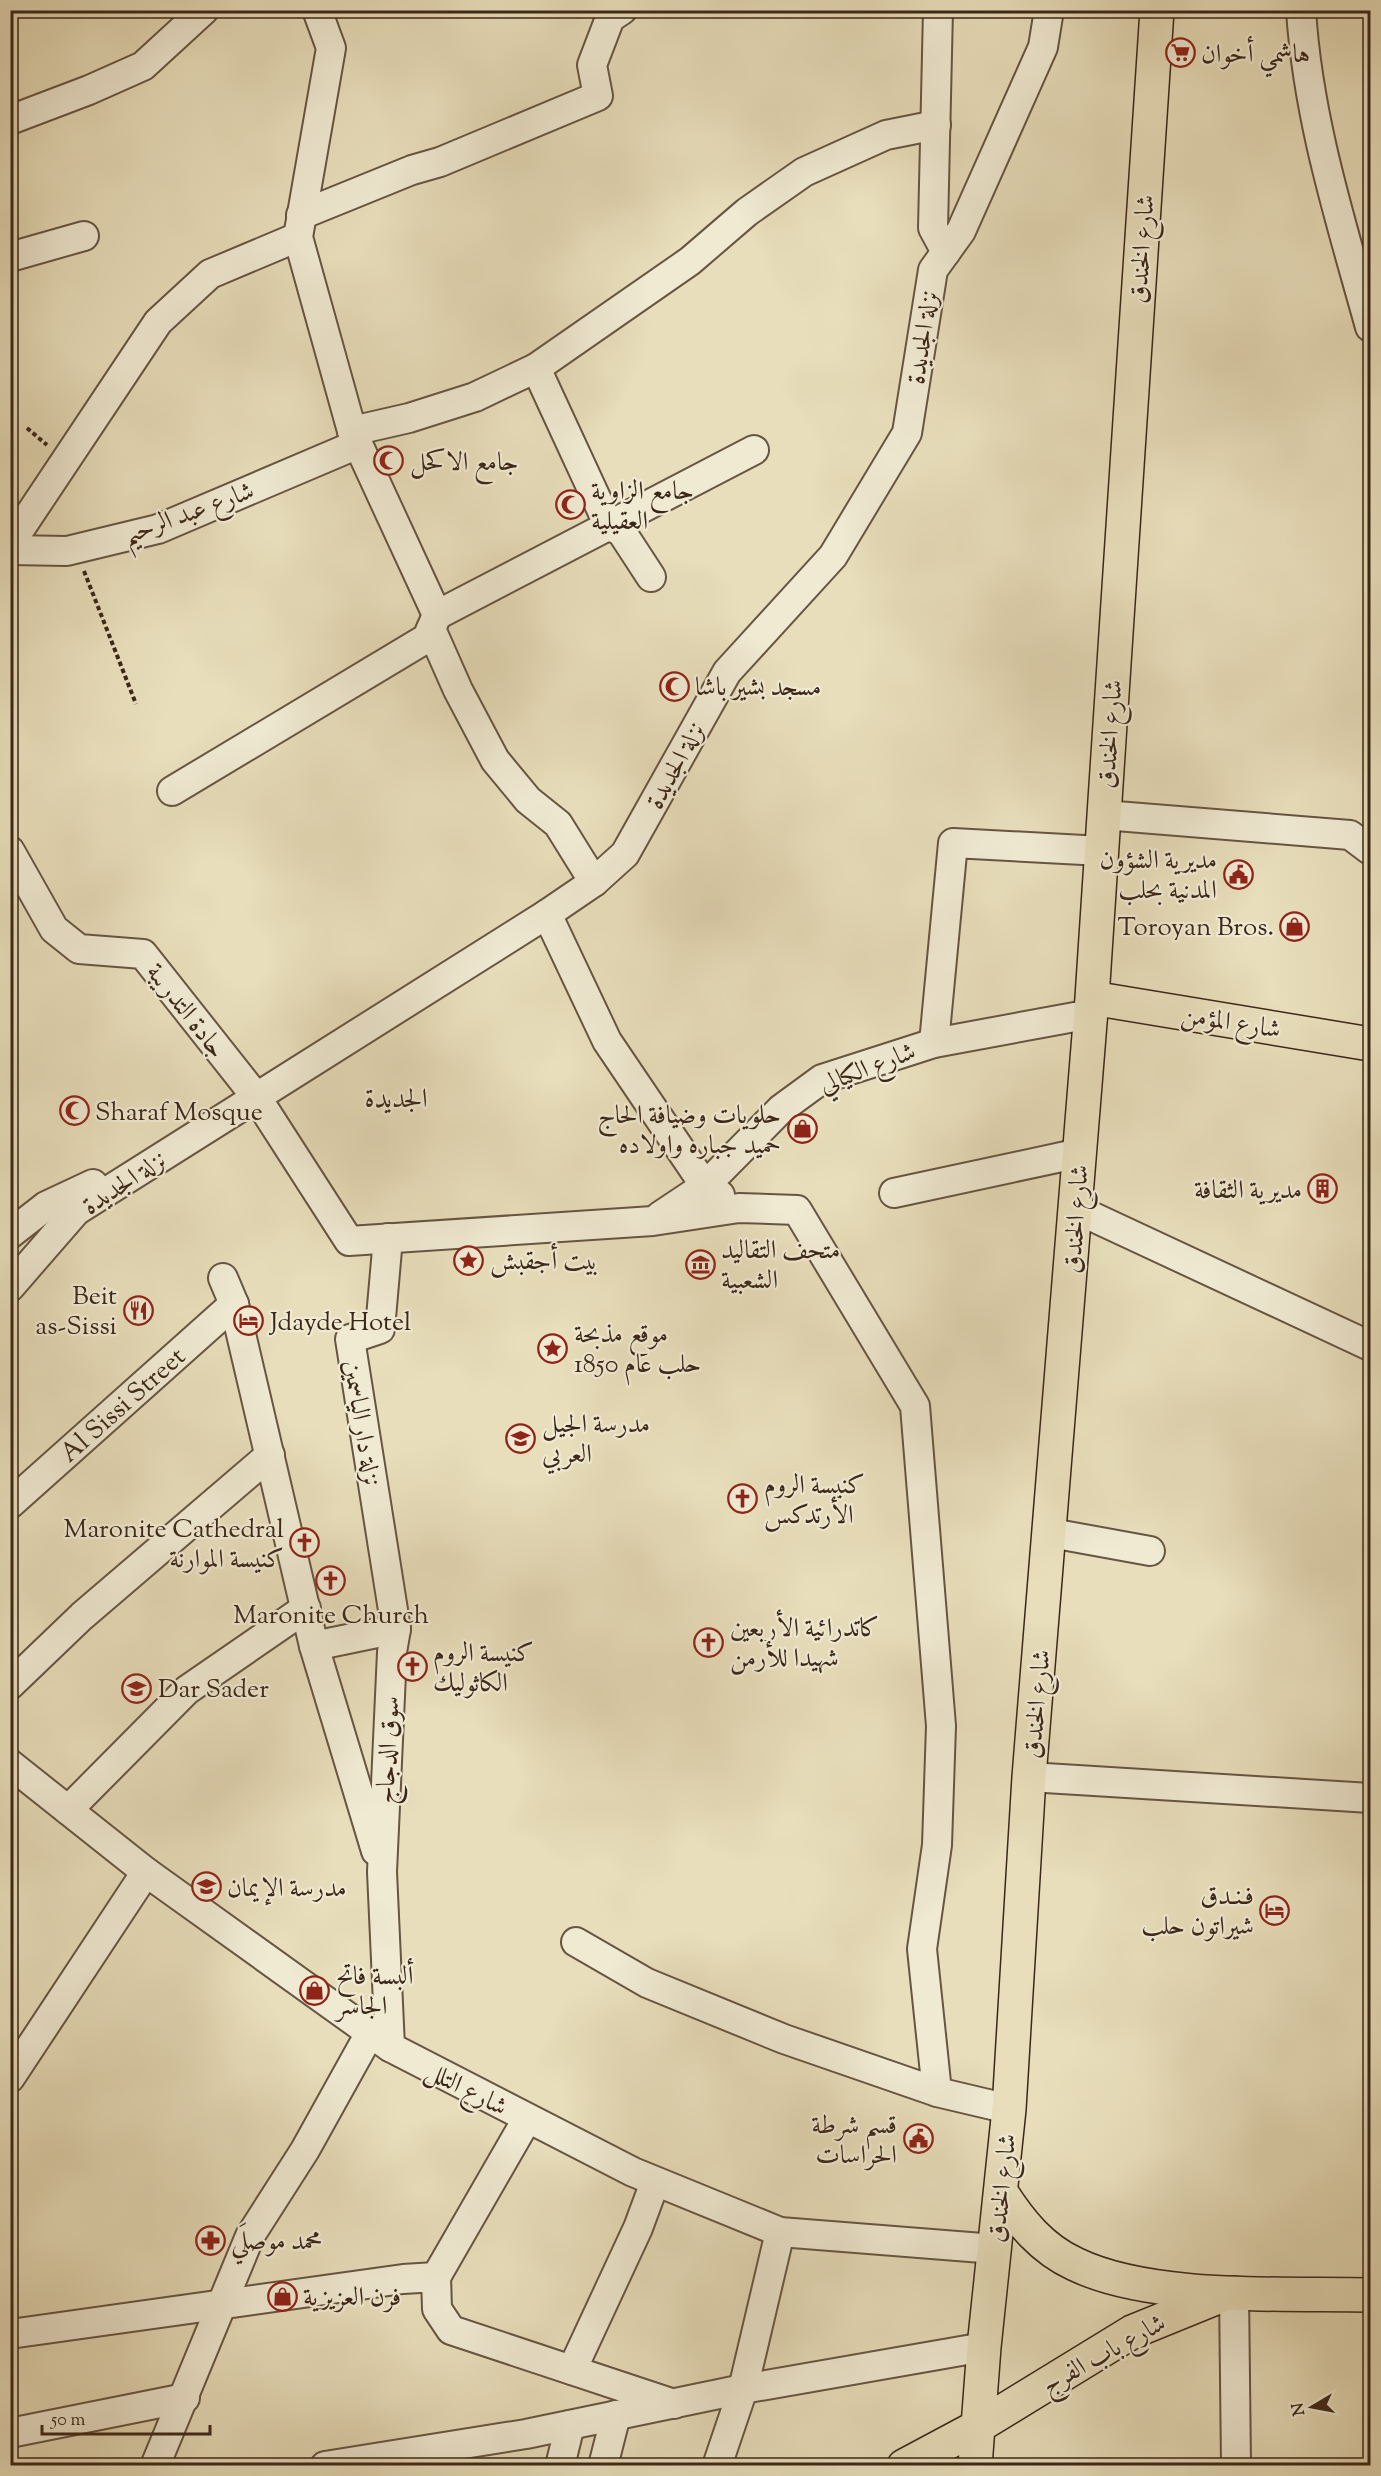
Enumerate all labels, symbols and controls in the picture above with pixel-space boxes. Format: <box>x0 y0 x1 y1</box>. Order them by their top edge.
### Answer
place label: هاشمي أخوان <box>1201 36 1310 78</box>
supermarket icon: هاشمي أخوان <box>1164 37 1196 69</box>
street label: شارع الخندق <box>1121 193 1167 305</box>
street label: نزلة الجديدة <box>899 288 950 387</box>
mosque icon: جامع الاكحل <box>373 445 405 477</box>
place label: جامع الاكحل <box>410 445 519 485</box>
street label: شارع عبد الرحيم <box>118 473 262 560</box>
place label: جامع الزاوية العقيلية <box>591 474 694 541</box>
mosque icon: جامع الزاوية العقيلية <box>554 489 586 521</box>
mosque icon: مسجد بشير باشا <box>658 670 690 702</box>
place label: مسجد بشير باشا <box>695 670 821 707</box>
street label: شارع الخندق <box>1089 678 1135 790</box>
street label: نزلة الجديدة <box>638 716 716 817</box>
place label: مديرية الشؤون المدنية بحلب <box>1100 843 1217 910</box>
public building icon: مديرية الشؤون المدنية بحلب <box>1222 858 1254 890</box>
place label: Toroyan Bros. <box>1118 910 1274 947</box>
shop icon: Toroyan Bros. <box>1279 910 1311 942</box>
street label: جادة التدريبة <box>136 956 234 1067</box>
street label: شارع المؤمن <box>1178 997 1283 1051</box>
street label: شارع الكيالي <box>814 1034 922 1106</box>
district label: الجديدة <box>364 1081 428 1120</box>
mosque icon: Sharaf Mosque <box>58 1095 90 1127</box>
place label: Sharaf Mosque <box>95 1095 263 1132</box>
place label: حلويات وضيافة الحاج حميد جباره واولاده <box>598 1098 781 1165</box>
shop icon: حلويات وضيافة الحاج حميد جباره واولاده <box>786 1113 818 1145</box>
street label: نزلة الجديدة <box>76 1143 175 1225</box>
street label: شارع الخندق <box>1055 1163 1101 1275</box>
place label: مديرية الثقافة <box>1194 1173 1302 1210</box>
building icon: مديرية الثقافة <box>1307 1173 1339 1205</box>
place label: متحف التقاليد الشعبية <box>721 1233 840 1300</box>
place label: بيت أجقبش <box>490 1243 598 1281</box>
place icon: بيت أجقبش <box>453 1244 485 1276</box>
museum icon: متحف التقاليد الشعبية <box>684 1248 716 1280</box>
place label: Beit as-Sissi <box>35 1279 117 1346</box>
restaurant icon: Beit as-Sissi <box>122 1294 154 1326</box>
hotel icon: Jdayde Hotel <box>233 1305 265 1337</box>
place label: Jdayde Hotel <box>268 1305 411 1342</box>
place label: موقع مذبحة حلب عام 1850 <box>574 1317 701 1386</box>
place icon: موقع مذبحة حلب عام 1850 <box>537 1332 569 1364</box>
street label: Al Sissi Street <box>53 1340 195 1472</box>
street label: نزلة دار الياسمين <box>332 1358 389 1489</box>
place label: مدرسة الجيل العربي <box>542 1407 650 1475</box>
school or university icon: مدرسة الجيل العربي <box>505 1422 537 1454</box>
place label: كنيسة الروم الأرتدكس <box>764 1468 865 1535</box>
church icon: كنيسة الروم الأرتدكس <box>727 1483 759 1515</box>
place label: Maronite Cathedral كنيسة الموارنة <box>64 1512 284 1579</box>
church icon: Maronite Cathedral كنيسة الموارنة <box>289 1527 321 1559</box>
church icon: Maronite Church <box>315 1564 347 1596</box>
place label: Maronite Church <box>233 1598 429 1635</box>
place label: كاتدرائية الأربعين شهيدا للأرمن <box>730 1609 880 1678</box>
church icon: كاتدرائية الأربعين شهيدا للأرمن <box>693 1626 725 1658</box>
place label: كنيسة الروم الكاثوليك <box>433 1636 534 1703</box>
street label: شارع الخندق <box>1015 1648 1063 1760</box>
church icon: كنيسة الروم الكاثوليك <box>396 1651 428 1683</box>
school or university icon: Dar Sader <box>121 1672 153 1704</box>
place label: Dar Sader <box>158 1672 269 1709</box>
street label: سوق الدجاج <box>368 1695 414 1805</box>
school or university icon: مدرسة الإيمان <box>190 1871 222 1903</box>
place label: مدرسة الإيمان <box>227 1871 347 1908</box>
place label: فـنـدق شيراتون حلب <box>1141 1879 1254 1946</box>
hotel icon: فـنـدق شيراتون حلب <box>1259 1894 1291 1926</box>
place label: ألبسة فاتح الجاسر <box>333 1958 414 2026</box>
shop icon: ألبسة فاتح الجاسر <box>299 1974 331 2006</box>
street label: شارع التلل <box>418 2054 513 2128</box>
place label: قسم شرطة الحراسات <box>811 2108 897 2175</box>
public building icon: قسم شرطة الحراسات <box>902 2123 934 2155</box>
street label: شارع الخندق <box>979 2132 1029 2245</box>
place label: محمد موصلَي <box>231 2222 322 2265</box>
pharmacy icon: محمد موصلَي <box>194 2224 226 2256</box>
shop icon: فرن العزيزية <box>266 2280 298 2312</box>
place label: فرن العزيزية <box>303 2280 401 2317</box>
street label: شارع باب الفرج <box>1035 2306 1175 2407</box>
north arrow <box>1282 2377 1342 2437</box>
scale bar <box>42 2398 210 2436</box>
text: N <box>1287 2401 1312 2417</box>
text: 50 m <box>50 2408 86 2434</box>

